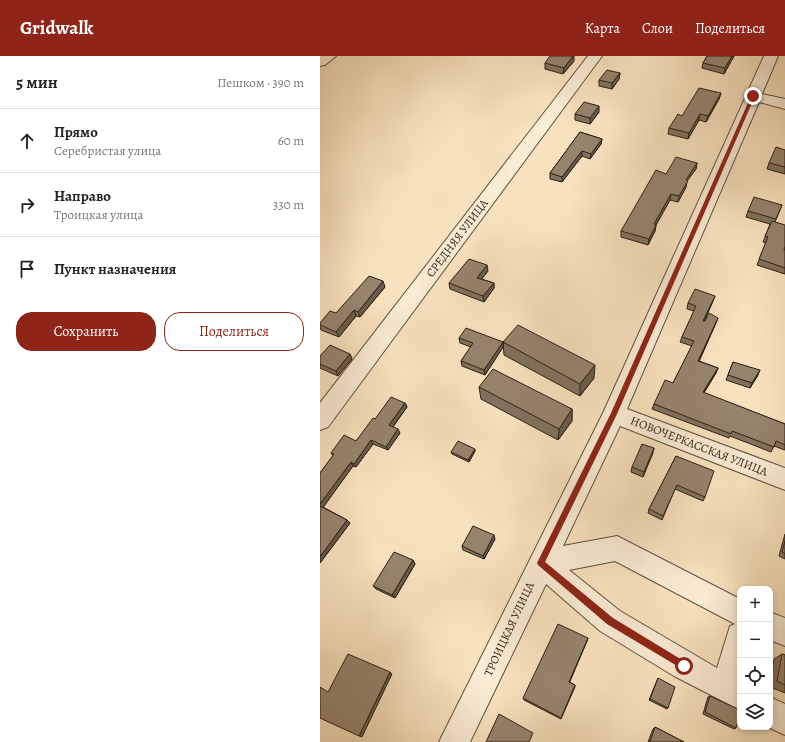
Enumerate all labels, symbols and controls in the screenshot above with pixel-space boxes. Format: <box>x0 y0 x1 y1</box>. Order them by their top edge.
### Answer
text: Gridwalk <box>20 15 93 41</box>
text: Карта <box>585 19 620 38</box>
text: Слои <box>642 19 673 38</box>
text: Поделиться <box>695 19 765 38</box>
text: 5 мин <box>16 71 58 94</box>
text: Пешком · 390 m <box>217 74 304 91</box>
route end <box>744 87 762 105</box>
text: Прямо <box>54 122 98 142</box>
icon: ahead <box>16 130 38 152</box>
text: 60 m <box>278 132 304 149</box>
text: Серебристая улица <box>54 142 161 159</box>
text: Направо <box>54 186 111 206</box>
icon: right <box>16 194 38 216</box>
street label: СРЕДНЯЯ УЛИЦА <box>422 195 492 280</box>
text: 330 m <box>273 196 304 213</box>
text: Троицкая улица <box>54 206 144 223</box>
icon: arrive <box>16 258 38 280</box>
text: Пункт назначения <box>54 259 176 279</box>
button: Сохранить <box>16 312 156 351</box>
button: Поделиться <box>164 312 304 351</box>
street label: НОВОЧЕРКАССКАЯ УЛИЦА <box>628 412 771 480</box>
street label: ТРОИЦКАЯ УЛИЦА <box>480 578 538 679</box>
map controls <box>737 586 773 730</box>
button: + <box>737 586 773 622</box>
button: − <box>737 622 773 658</box>
route start <box>675 657 693 675</box>
button: locate <box>737 658 773 694</box>
button: layers <box>737 694 773 730</box>

